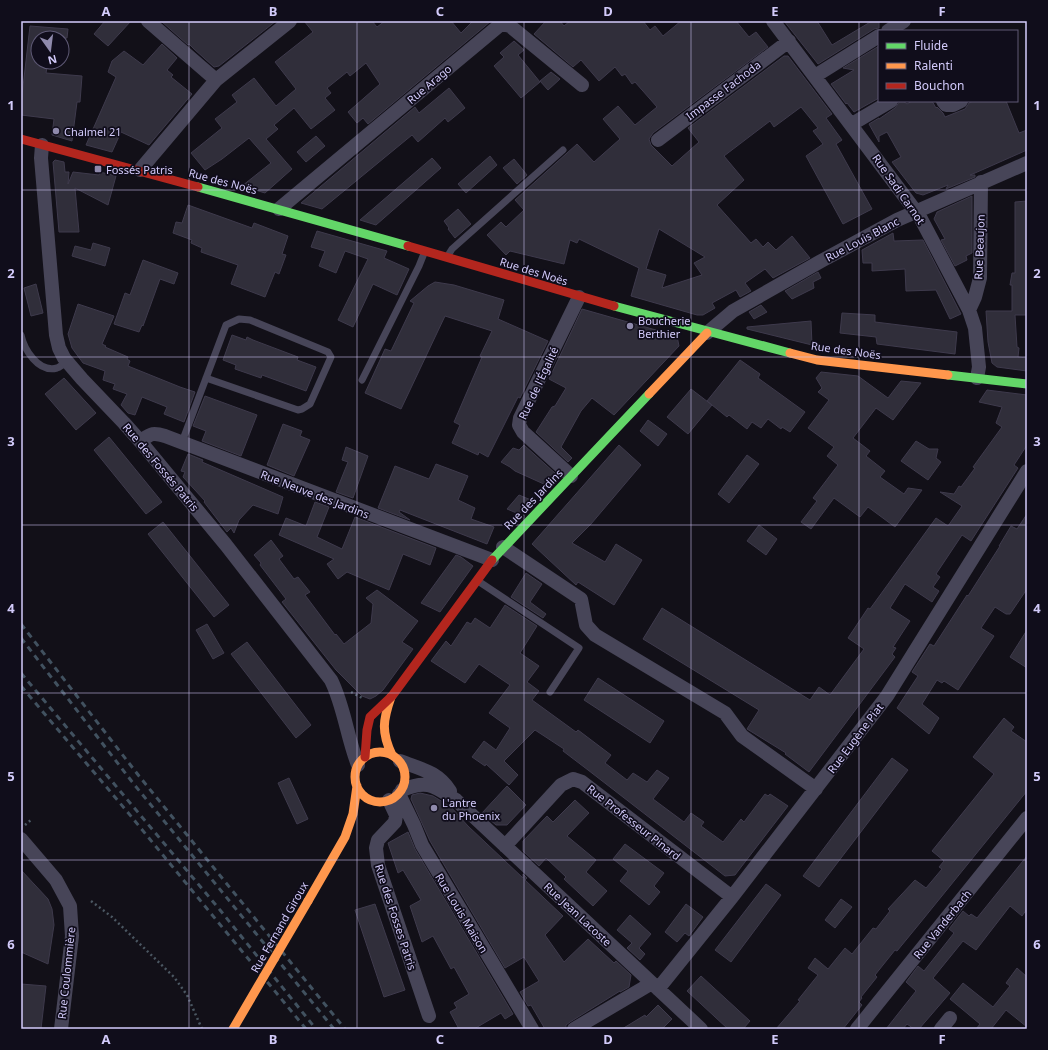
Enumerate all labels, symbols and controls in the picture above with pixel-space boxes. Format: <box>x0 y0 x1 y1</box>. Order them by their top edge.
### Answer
text: A <box>102 2 111 20</box>
text: B <box>269 2 277 20</box>
text: C <box>436 2 444 20</box>
text: D <box>603 2 613 20</box>
text: E <box>771 2 779 20</box>
text: F <box>938 2 946 20</box>
north arrow <box>30 30 70 70</box>
legend <box>878 30 1018 102</box>
text: Fluide <box>914 37 948 54</box>
text: N <box>46 52 59 69</box>
street label: Impasse Fachoda <box>683 57 763 123</box>
text: Ralenti <box>914 57 953 74</box>
street label: Rue Arago <box>404 61 455 107</box>
text: Bouchon <box>914 77 964 94</box>
text: 1 <box>7 96 15 114</box>
text: 1 <box>1033 96 1041 114</box>
place label: Chalmel 21 <box>64 124 122 139</box>
marker: Chalmel 21 <box>51 126 61 136</box>
street label: Rue Sadi Carnot <box>869 151 929 227</box>
place label: Fossés Patris <box>106 162 173 177</box>
marker: Fossés Patris <box>93 164 103 174</box>
street label: Rue des Noës <box>187 165 259 197</box>
street label: Rue Louis Blanc <box>823 213 901 265</box>
street label: Rue Beaujon <box>970 214 988 280</box>
street label: Rue des Noës <box>498 254 570 288</box>
text: 2 <box>7 264 15 282</box>
text: 2 <box>1033 264 1041 282</box>
place label: Boucherie Berthier <box>638 313 690 341</box>
marker: Boucherie Berthier <box>625 321 635 331</box>
street label: Rue des Noës <box>810 338 882 362</box>
street label: Rue de l'Égalité <box>515 344 561 422</box>
street label: Rue des Fossés Patris <box>120 420 202 514</box>
text: 3 <box>7 432 15 450</box>
text: 3 <box>1033 432 1041 450</box>
street label: Rue des Jardins <box>500 465 566 533</box>
street label: Rue Neuve des Jardins <box>259 466 371 522</box>
text: 4 <box>7 599 15 617</box>
text: 4 <box>1033 599 1041 617</box>
street label: Rue Eugène Piat <box>824 700 886 776</box>
text: 5 <box>7 767 15 785</box>
text: 5 <box>1033 767 1041 785</box>
street label: Rue Professeur Pinard <box>584 781 684 863</box>
place label: L'antre du Phoenix <box>442 795 500 823</box>
marker: L'antre du Phoenix <box>429 803 439 813</box>
street label: Rue des Fosses Patris <box>372 862 420 972</box>
street label: Rue Louis Maison <box>432 870 492 956</box>
street label: Rue Fernand Giroux <box>247 878 311 975</box>
street label: Rue Jean Lacoste <box>541 879 615 949</box>
street label: Rue Vanderbach <box>910 886 974 962</box>
street label: Rue Coulommière <box>54 926 78 1020</box>
text: 6 <box>7 935 15 953</box>
text: 6 <box>1033 935 1041 953</box>
text: A <box>102 1030 111 1048</box>
text: B <box>269 1030 277 1048</box>
text: C <box>436 1030 444 1048</box>
text: D <box>603 1030 613 1048</box>
text: E <box>771 1030 779 1048</box>
text: F <box>938 1030 946 1048</box>

